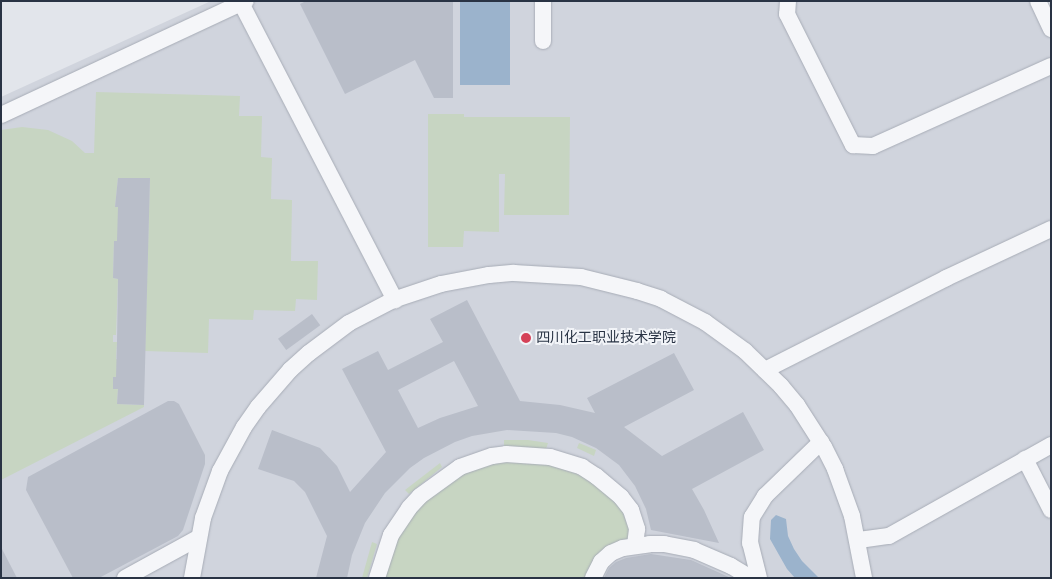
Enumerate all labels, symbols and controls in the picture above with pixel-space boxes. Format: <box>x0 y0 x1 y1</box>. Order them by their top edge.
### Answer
place label: 四川化工职业技术学院 <box>536 330 676 346</box>
marker: 四川化工职业技术学院 <box>520 332 532 344</box>

